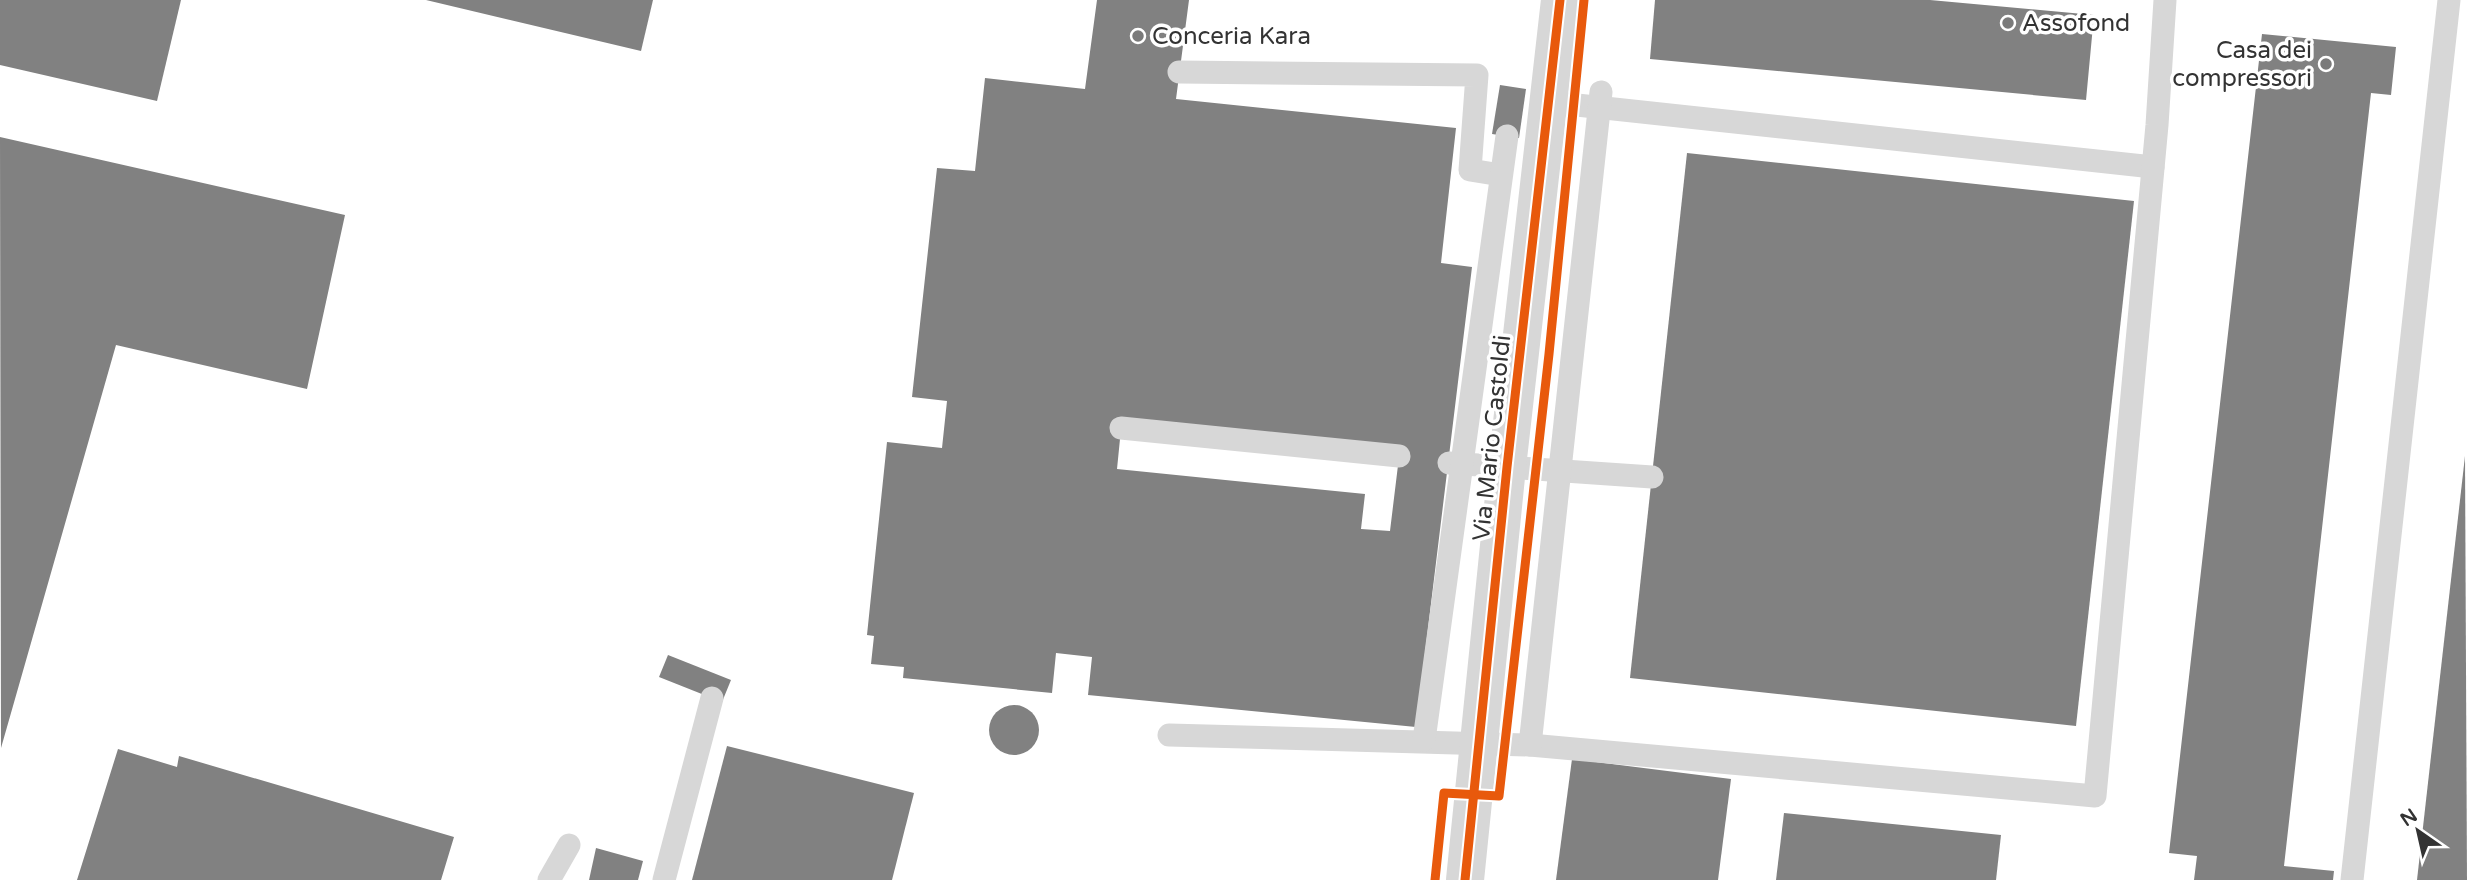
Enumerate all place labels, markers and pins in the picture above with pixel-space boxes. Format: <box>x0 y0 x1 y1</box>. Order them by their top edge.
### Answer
place label: Assofond <box>2022 9 2130 38</box>
marker: Assofond <box>2000 15 2016 31</box>
place label: Conceria Kara <box>1152 22 1311 51</box>
marker: Conceria Kara <box>1130 28 1146 44</box>
place label: Casa dei compressori <box>2172 36 2312 93</box>
marker: Casa dei compressori <box>2318 56 2334 72</box>

